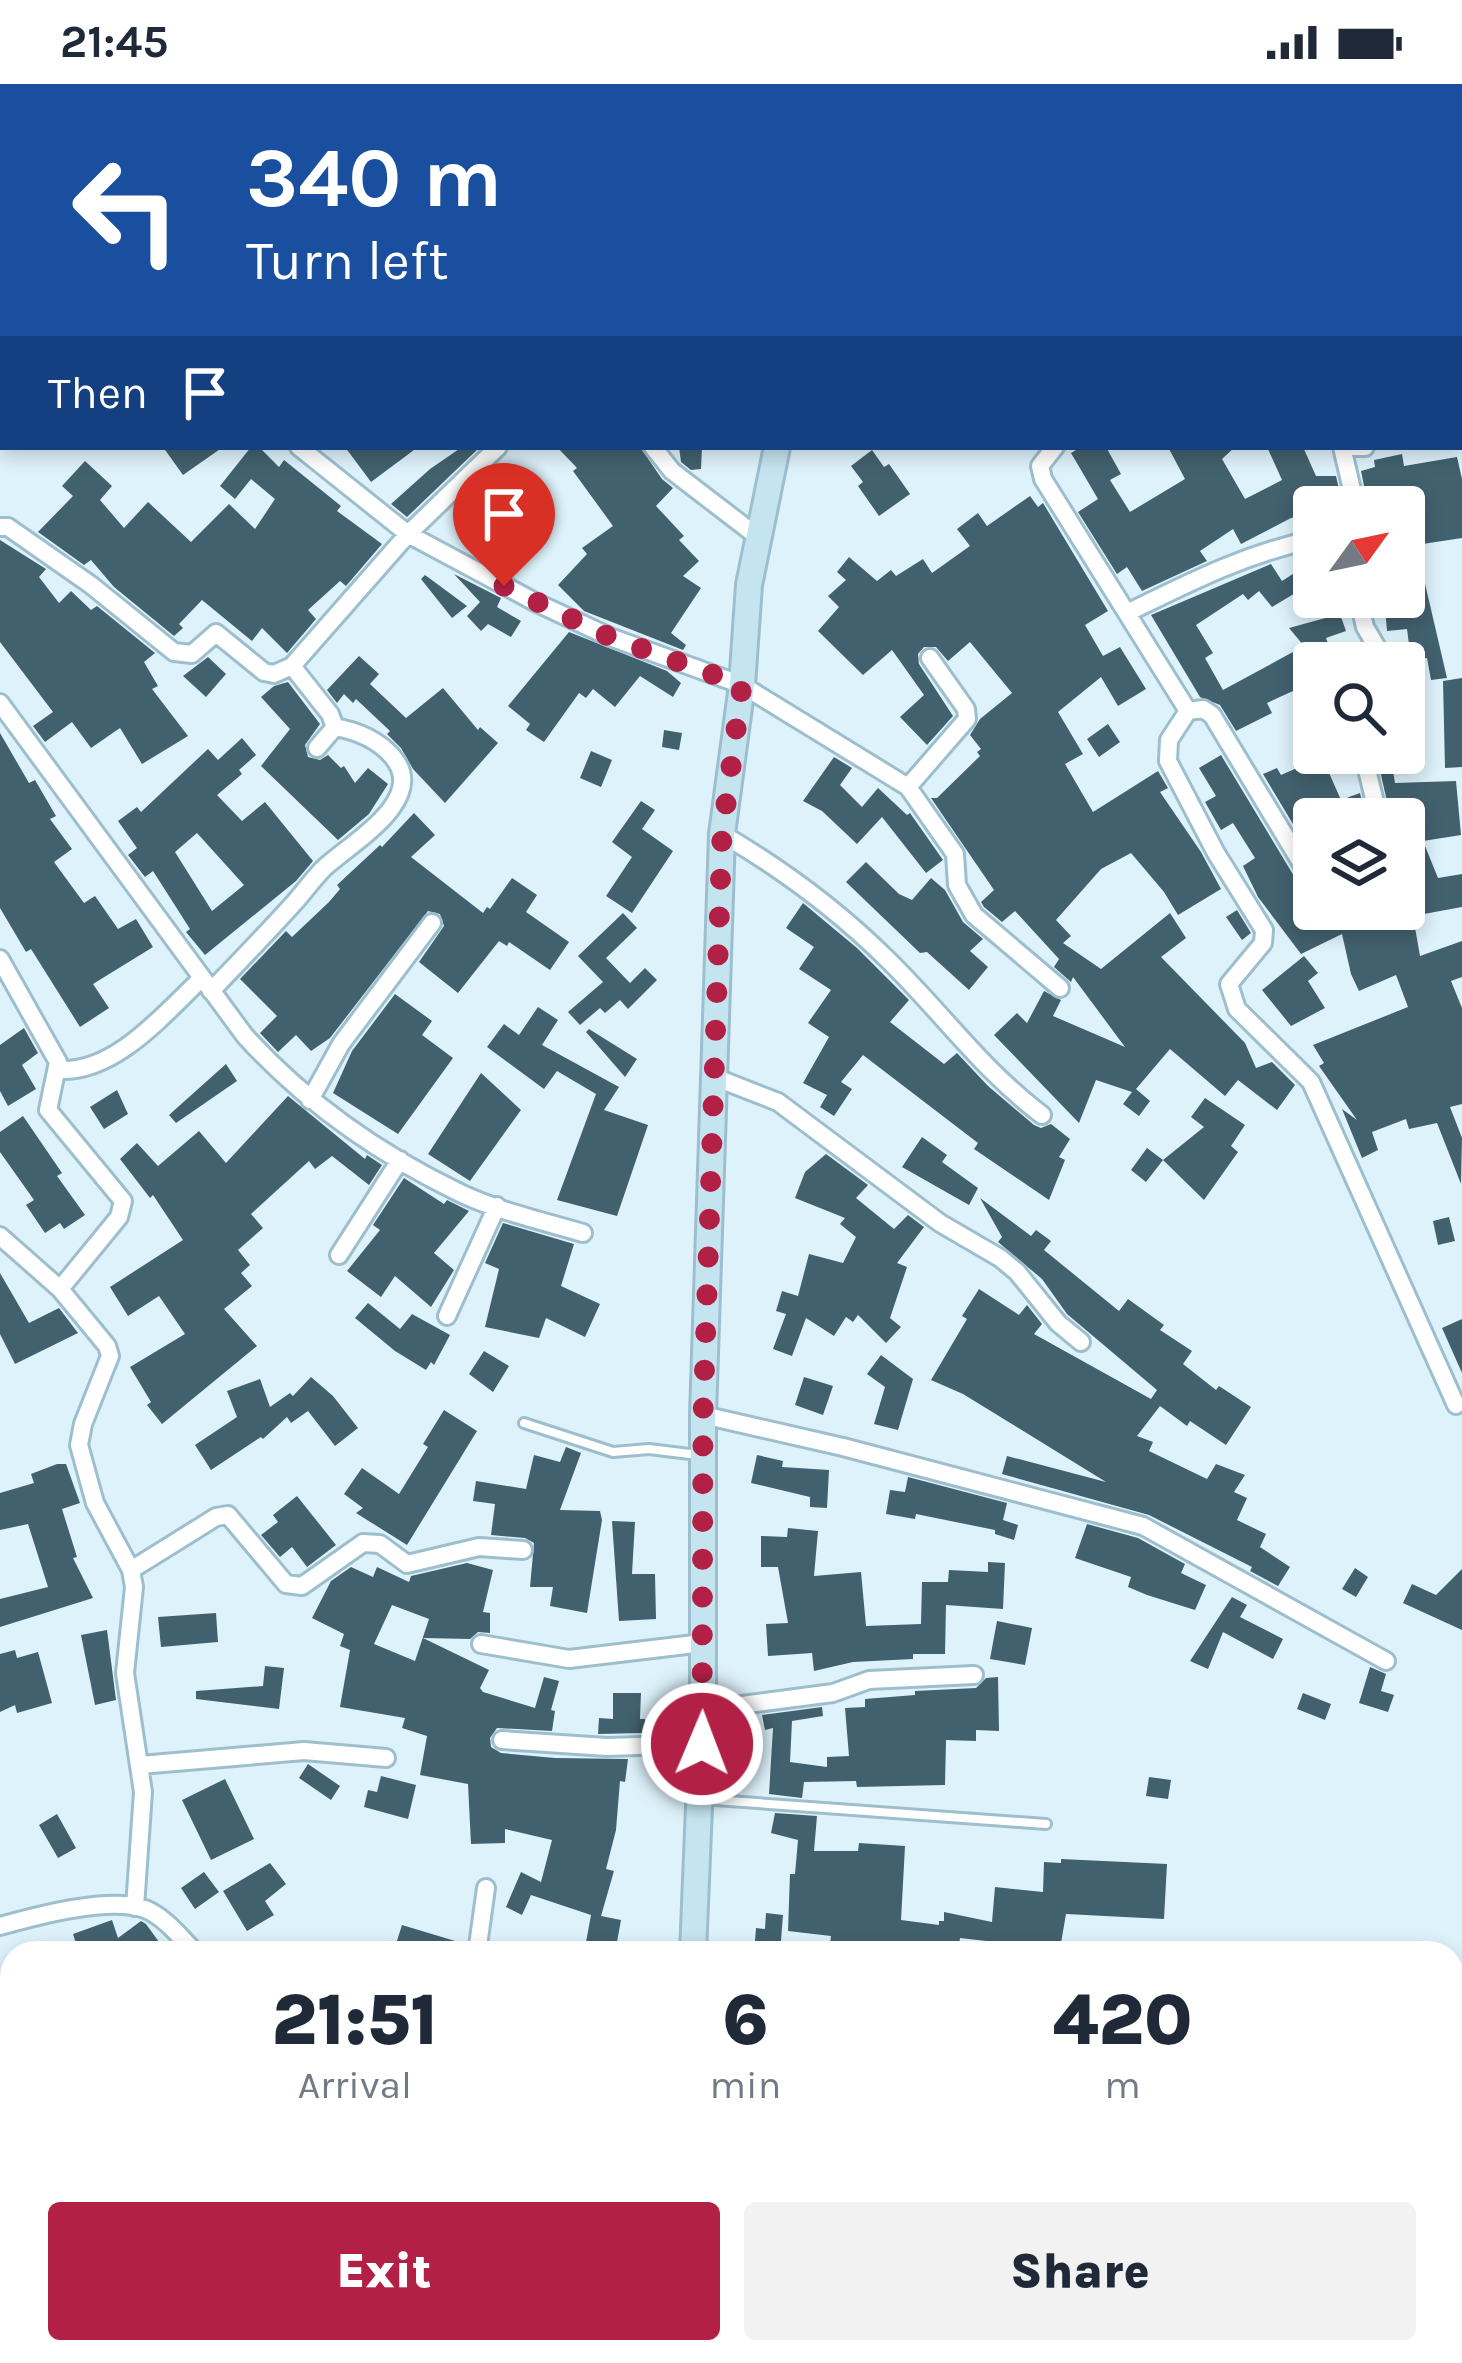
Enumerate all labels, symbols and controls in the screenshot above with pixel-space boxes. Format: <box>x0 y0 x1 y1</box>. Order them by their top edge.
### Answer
text: 21:45 <box>60 16 168 68</box>
text: 340 m <box>246 129 502 227</box>
icon: left <box>48 132 204 288</box>
text: Turn left <box>246 229 449 293</box>
icon: arrive <box>172 360 238 426</box>
text: Then <box>48 367 148 419</box>
pin <box>453 463 555 586</box>
icon: arrive <box>471 481 537 547</box>
north arrow <box>1293 486 1425 618</box>
map controls <box>1293 486 1425 930</box>
button: search <box>1293 642 1425 774</box>
button: layers <box>1293 798 1425 930</box>
position arrow <box>639 1681 765 1807</box>
text: 21:51 <box>272 1978 438 2062</box>
text: 6 <box>722 1978 769 2062</box>
text: 420 <box>1053 1978 1192 2062</box>
text: Arrival <box>298 2062 412 2108</box>
text: min <box>710 2062 781 2108</box>
text: m <box>1104 2062 1141 2108</box>
button: Exit <box>48 2202 720 2340</box>
button: Share <box>744 2202 1416 2340</box>

